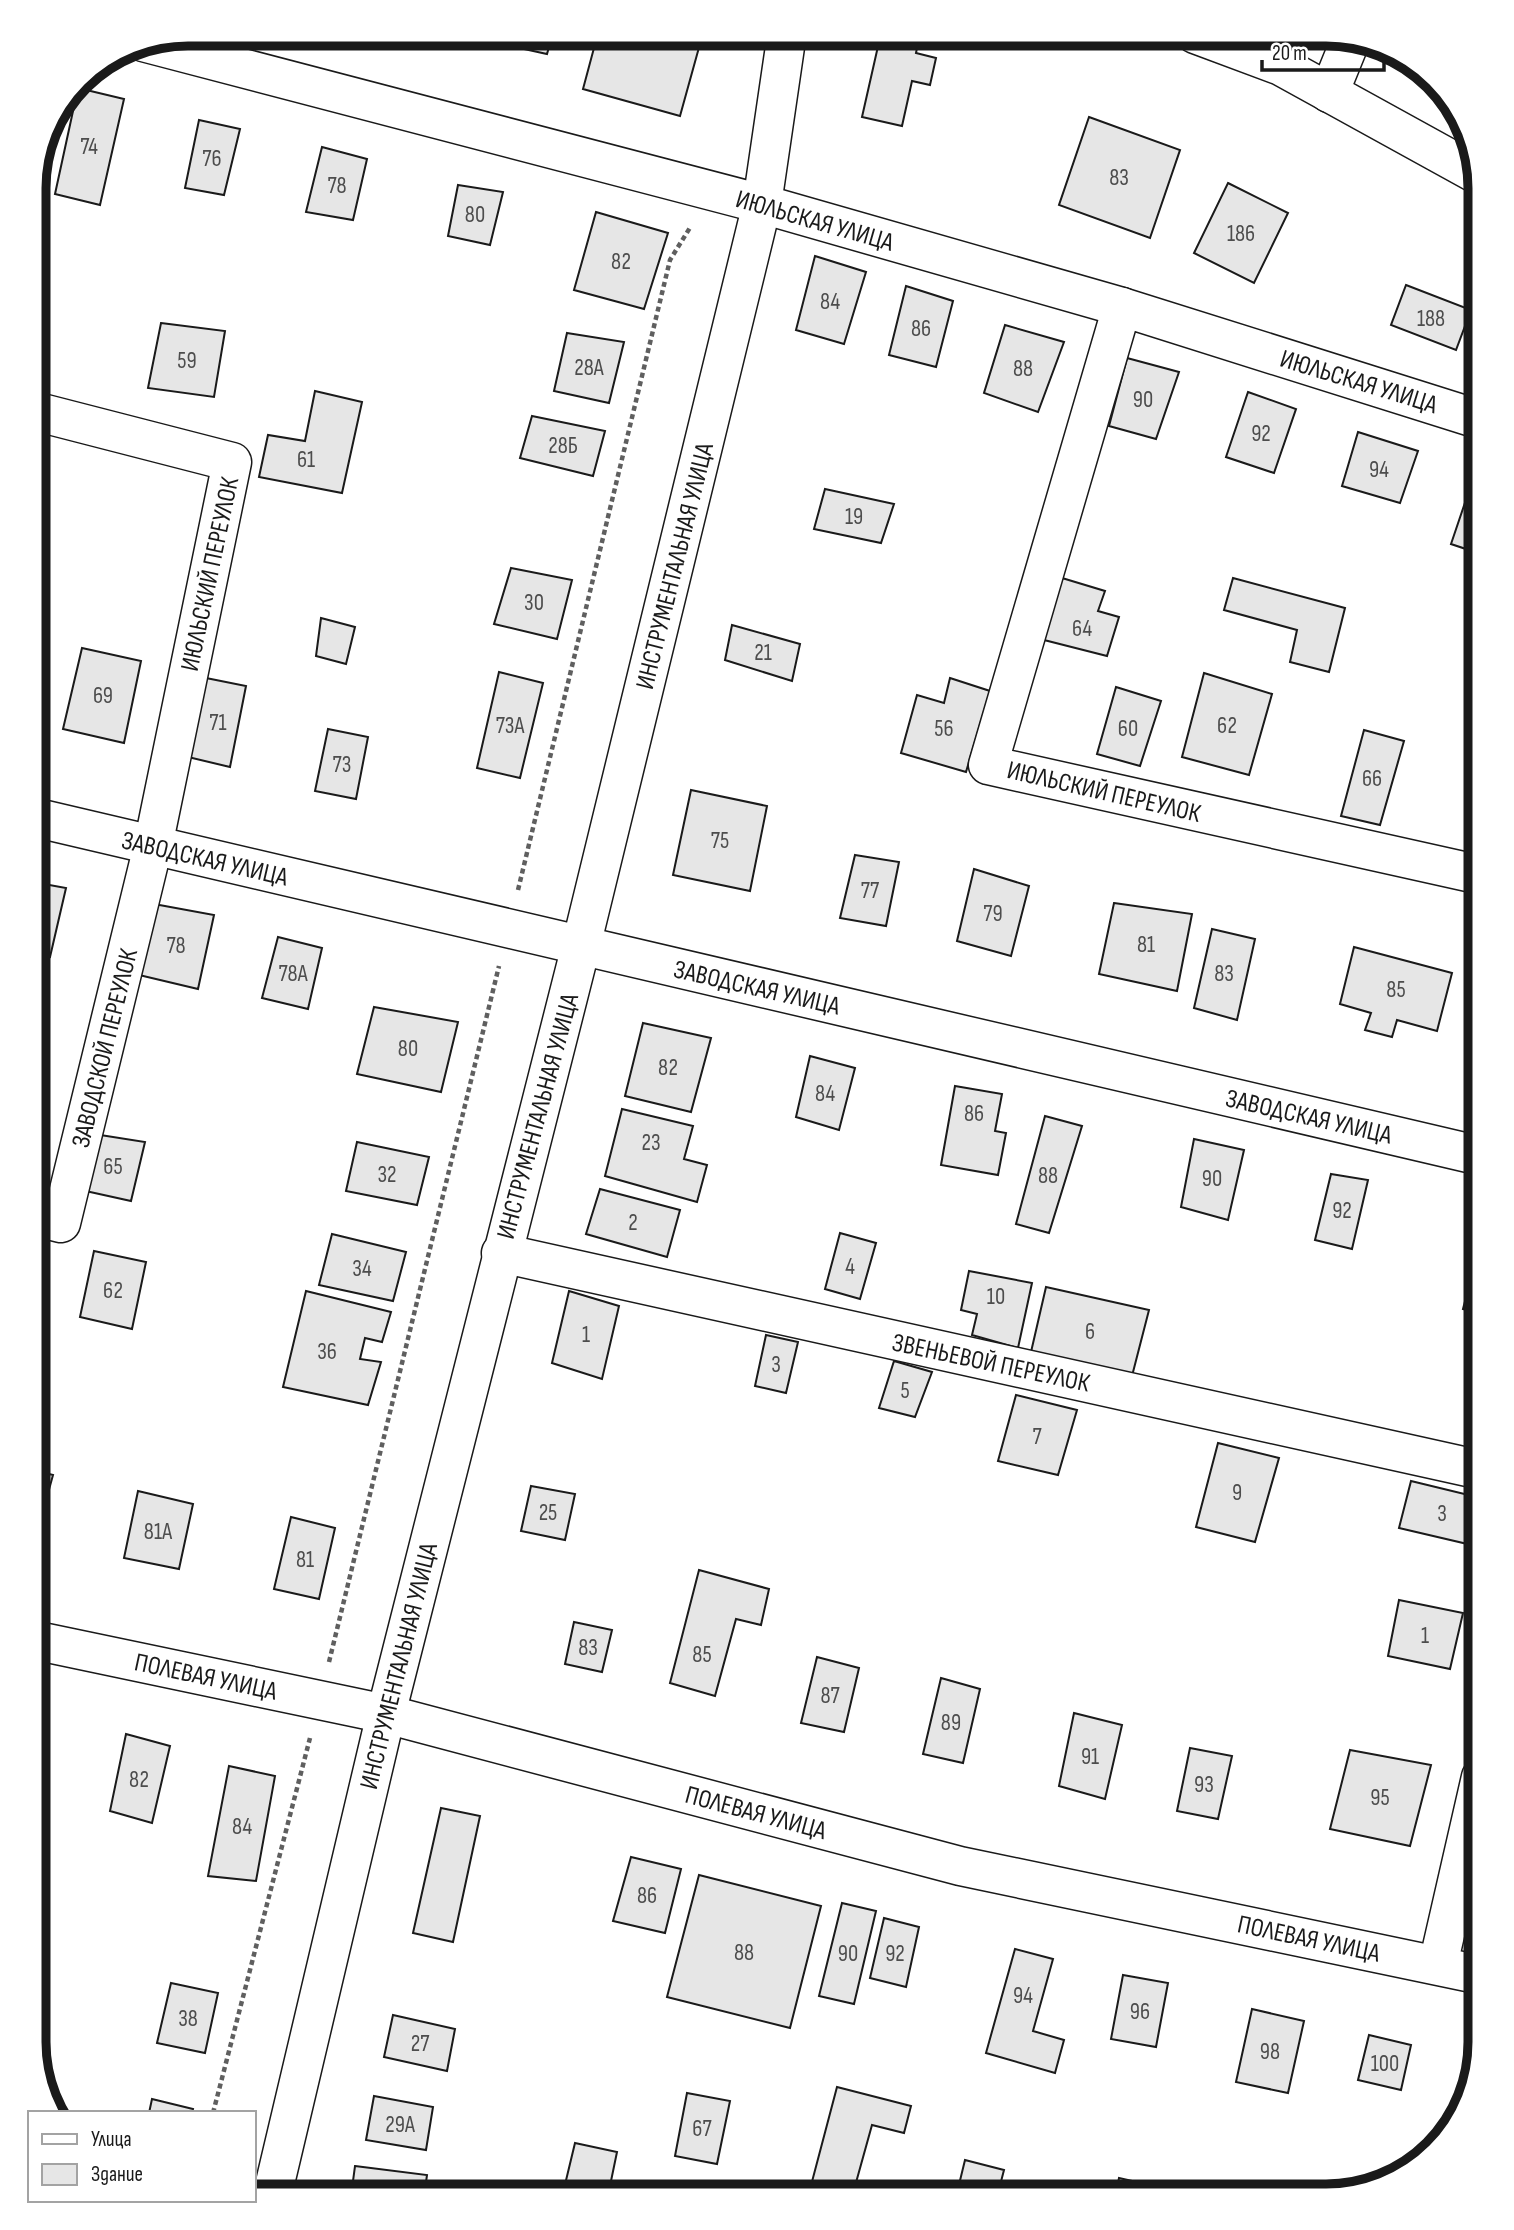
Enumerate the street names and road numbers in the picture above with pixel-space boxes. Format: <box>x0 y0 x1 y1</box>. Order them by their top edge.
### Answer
street label: ИЮЛЬСКАЯ УЛИЦА <box>732 184 898 259</box>
street label: ИЮЛЬСКАЯ УЛИЦА <box>1276 344 1442 421</box>
street label: ИНСТРУМЕНТАЛЬНАЯ УЛИЦА <box>630 439 721 693</box>
street label: ИЮЛЬСКИЙ ПЕРЕУЛОК <box>175 474 246 674</box>
street label: ИЮЛЬСКИЙ ПЕРЕУЛОК <box>1004 755 1204 830</box>
street label: ЗАВОДСКАЯ УЛИЦА <box>119 825 292 894</box>
street label: ЗАВОДСКОЙ ПЕРЕУЛОК <box>66 945 145 1151</box>
street label: ЗАВОДСКАЯ УЛИЦА <box>671 954 844 1023</box>
street label: ИНСТРУМЕНТАЛЬНАЯ УЛИЦА <box>491 989 586 1242</box>
street label: ЗАВОДСКАЯ УЛИЦА <box>1223 1083 1396 1152</box>
street label: ЗВЕНЬЕВОЙ ПЕРЕУЛОК <box>889 1327 1093 1400</box>
street label: ИНСТРУМЕНТАЛЬНАЯ УЛИЦА <box>354 1539 445 1793</box>
street label: ПОЛЕВАЯ УЛИЦА <box>132 1647 281 1708</box>
street label: ПОЛЕВАЯ УЛИЦА <box>682 1780 830 1847</box>
street label: ПОЛЕВАЯ УЛИЦА <box>1235 1909 1384 1970</box>

